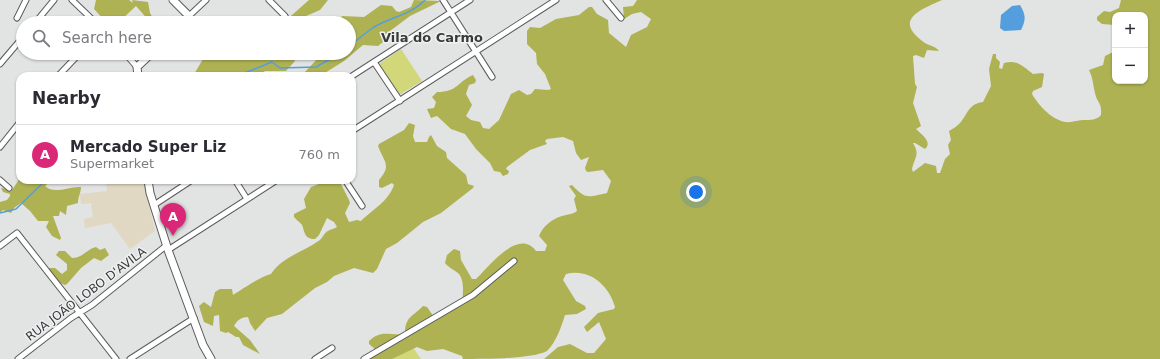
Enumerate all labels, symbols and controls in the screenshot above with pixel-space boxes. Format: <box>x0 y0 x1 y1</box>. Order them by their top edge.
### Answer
map controls <box>1112 12 1148 84</box>
button: + <box>1112 12 1148 48</box>
search box <box>16 16 356 60</box>
icon: search <box>30 27 52 49</box>
text: Search here <box>62 29 152 47</box>
district label: Vila do Carmo <box>381 30 483 45</box>
button: − <box>1112 48 1148 84</box>
text: Nearby <box>32 88 101 108</box>
text: Mercado Super Liz <box>70 138 226 156</box>
text: A <box>40 147 50 162</box>
text: 760 m <box>298 147 340 162</box>
text: Supermarket <box>70 156 154 171</box>
your location <box>686 182 706 202</box>
pin: A <box>160 203 186 236</box>
street label: RUA JOÃO LOBO D'AVILA <box>22 243 150 344</box>

